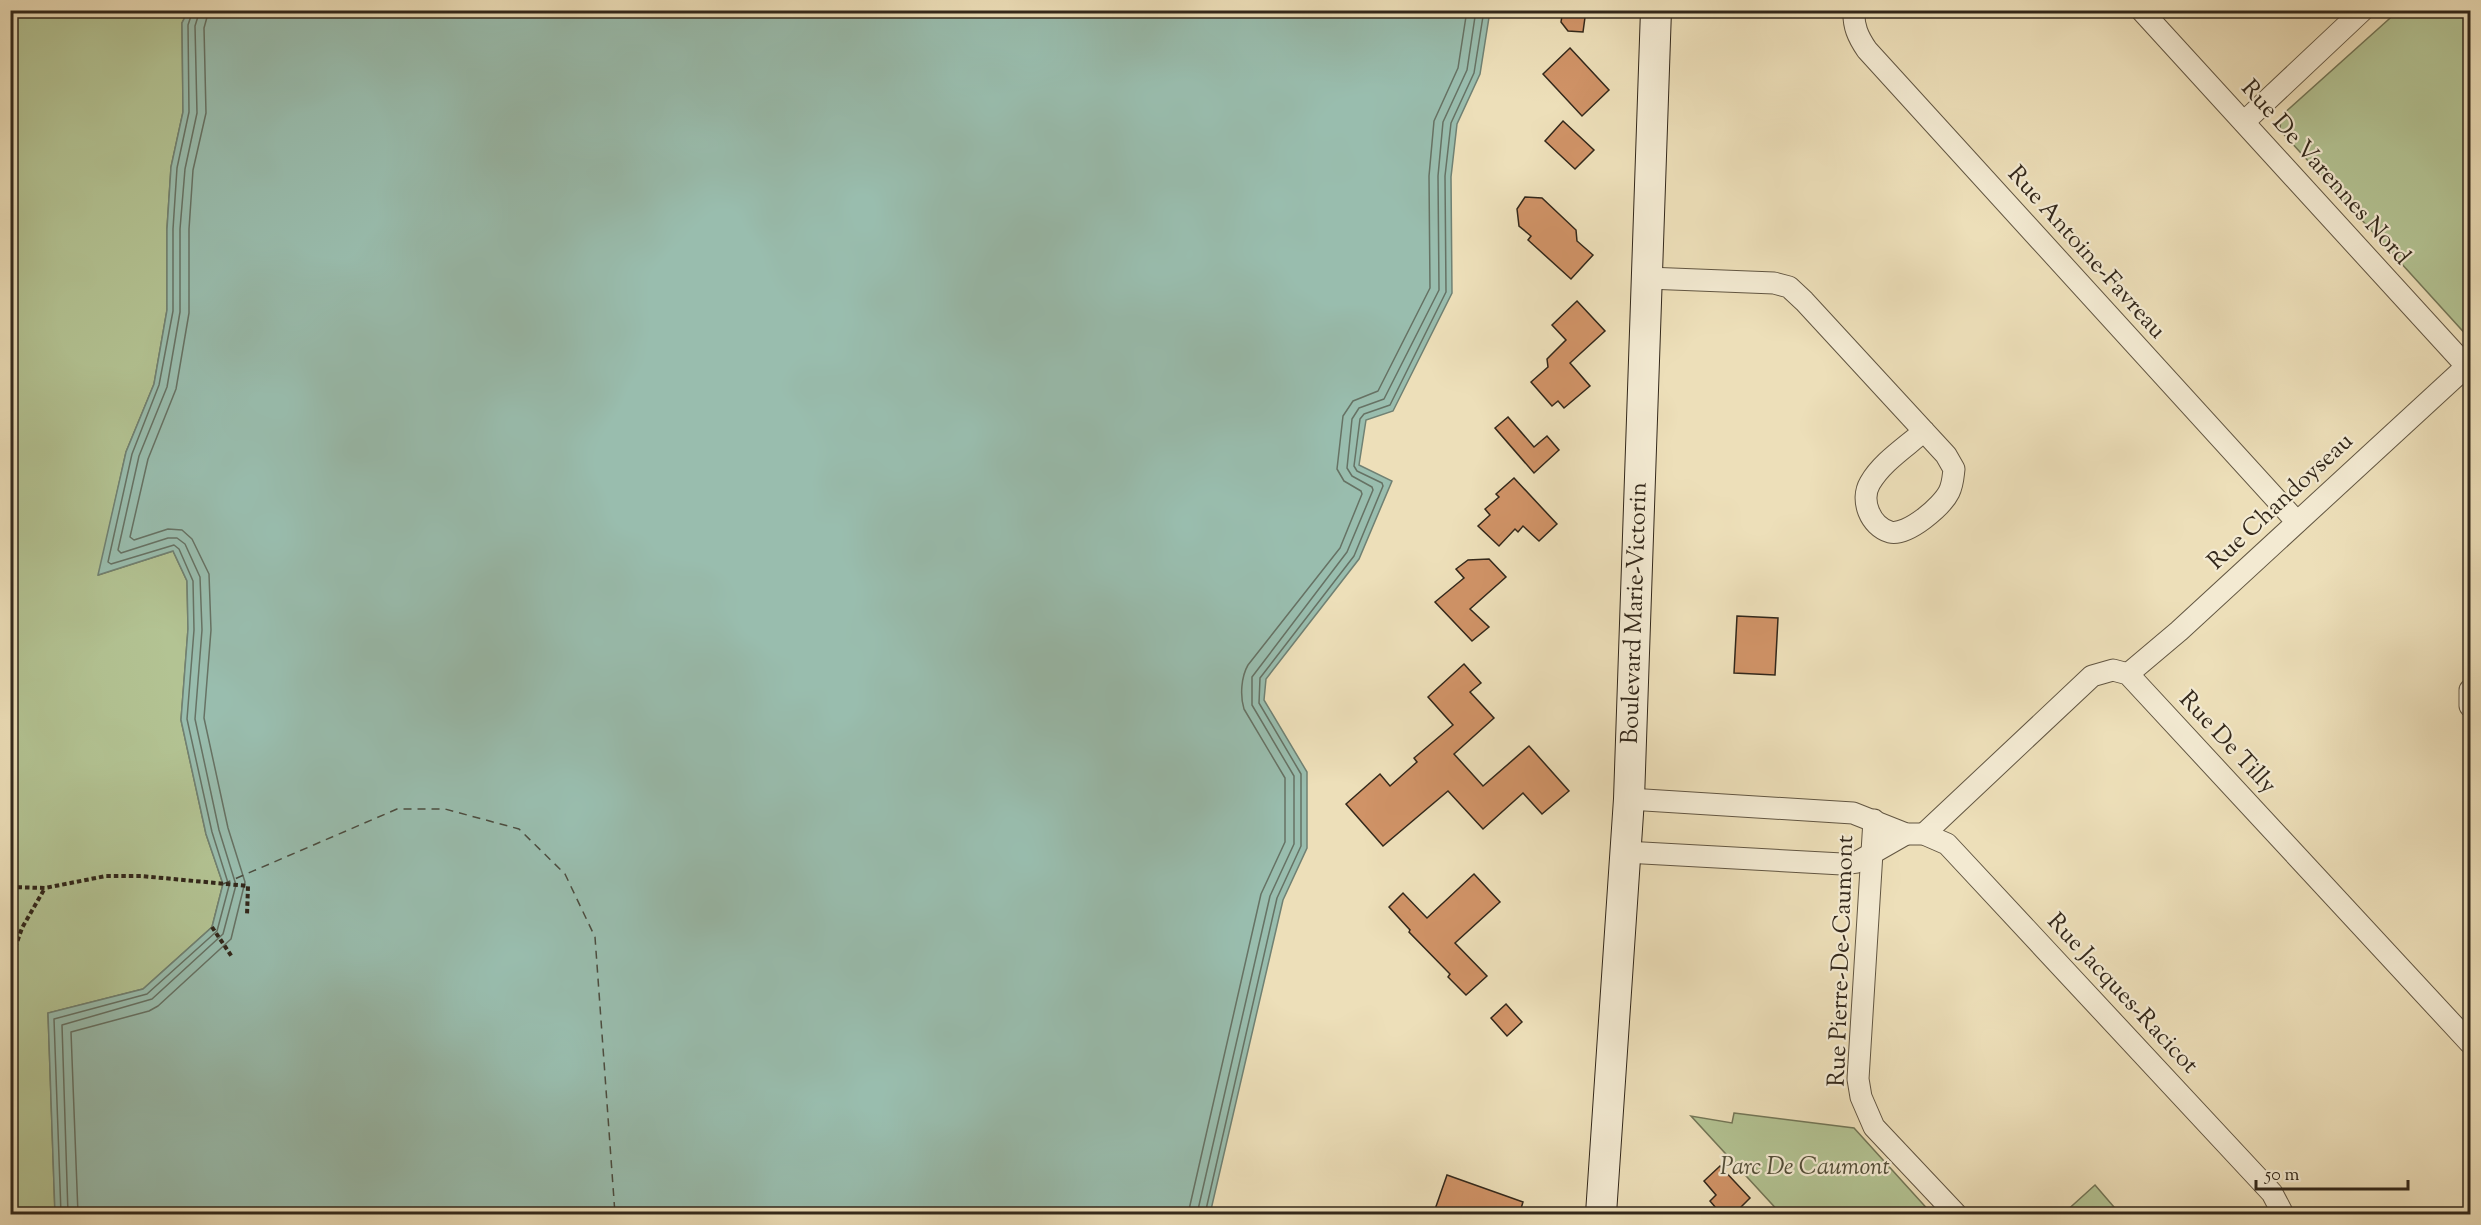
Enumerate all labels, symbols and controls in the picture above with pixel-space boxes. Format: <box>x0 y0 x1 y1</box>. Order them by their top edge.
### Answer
street label: Rue De Varennes Nord <box>2232 73 2418 274</box>
street label: Rue Antoine-Favreau <box>1999 159 2173 347</box>
street label: Rue Chandoyseau <box>2201 425 2361 579</box>
street label: Boulevard Marie-Victorin <box>1614 482 1657 745</box>
street label: Rue De Tilly <box>2170 684 2284 802</box>
street label: Rue Pierre-De-Caumont <box>1821 835 1863 1087</box>
street label: Rue Jacques-Racicot <box>2038 906 2206 1082</box>
park label: Parc De Caumont <box>1720 1151 1890 1185</box>
scale bar <box>2256 1153 2408 1191</box>
text: 50 m <box>2264 1163 2300 1189</box>

